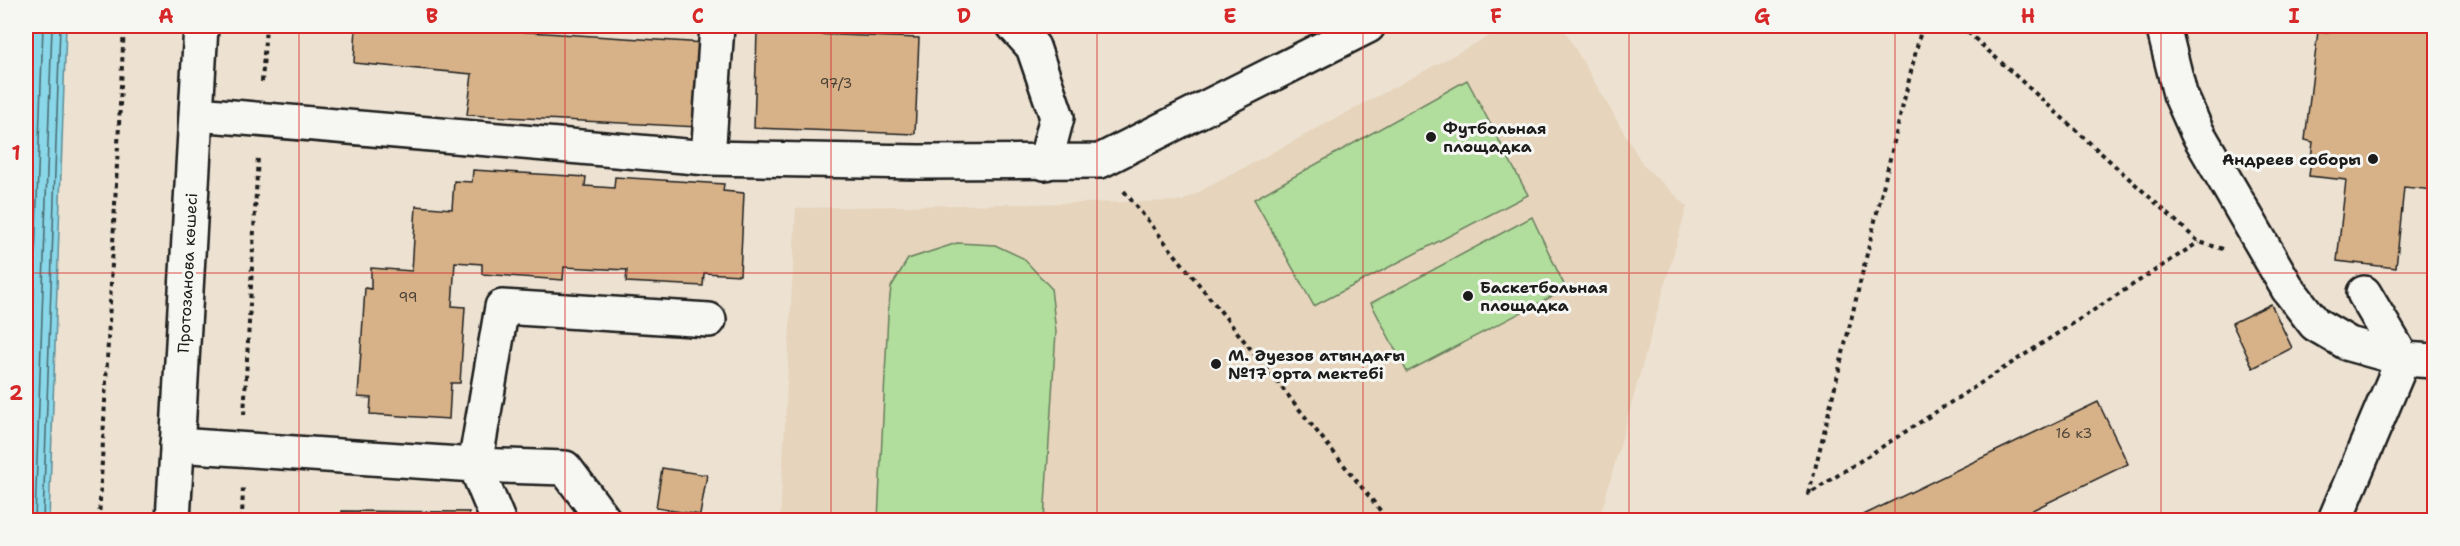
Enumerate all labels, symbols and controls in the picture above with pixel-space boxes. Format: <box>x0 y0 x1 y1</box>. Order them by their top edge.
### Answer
text: A <box>158 3 174 29</box>
text: B <box>426 3 438 29</box>
text: C <box>692 3 704 29</box>
text: D <box>957 3 971 29</box>
text: E <box>1223 3 1237 29</box>
text: F <box>1490 3 1502 29</box>
text: G <box>1754 3 1770 29</box>
text: H <box>2021 3 2035 29</box>
text: I <box>2288 3 2300 29</box>
house number: 97/3 <box>820 74 852 92</box>
place label: Футбольная площадка <box>1443 118 1546 157</box>
marker: Футбольная площадка <box>1424 130 1438 144</box>
text: 1 <box>11 140 21 166</box>
place label: Андреев соборы <box>2222 149 2361 170</box>
marker: Андреев соборы <box>2366 152 2380 166</box>
street label: Протозанова көшесі <box>173 192 202 354</box>
place label: Баскетбольная площадка <box>1480 277 1608 316</box>
house number: 99 <box>398 288 418 306</box>
marker: Баскетбольная площадка <box>1461 289 1475 303</box>
place label: М. Әуезов атындағы №17 орта мектебі <box>1228 345 1405 384</box>
marker: М. Әуезов атындағы №17 орта мектебі <box>1209 357 1223 371</box>
text: 2 <box>9 380 23 406</box>
house number: 16 к3 <box>2056 424 2092 442</box>

